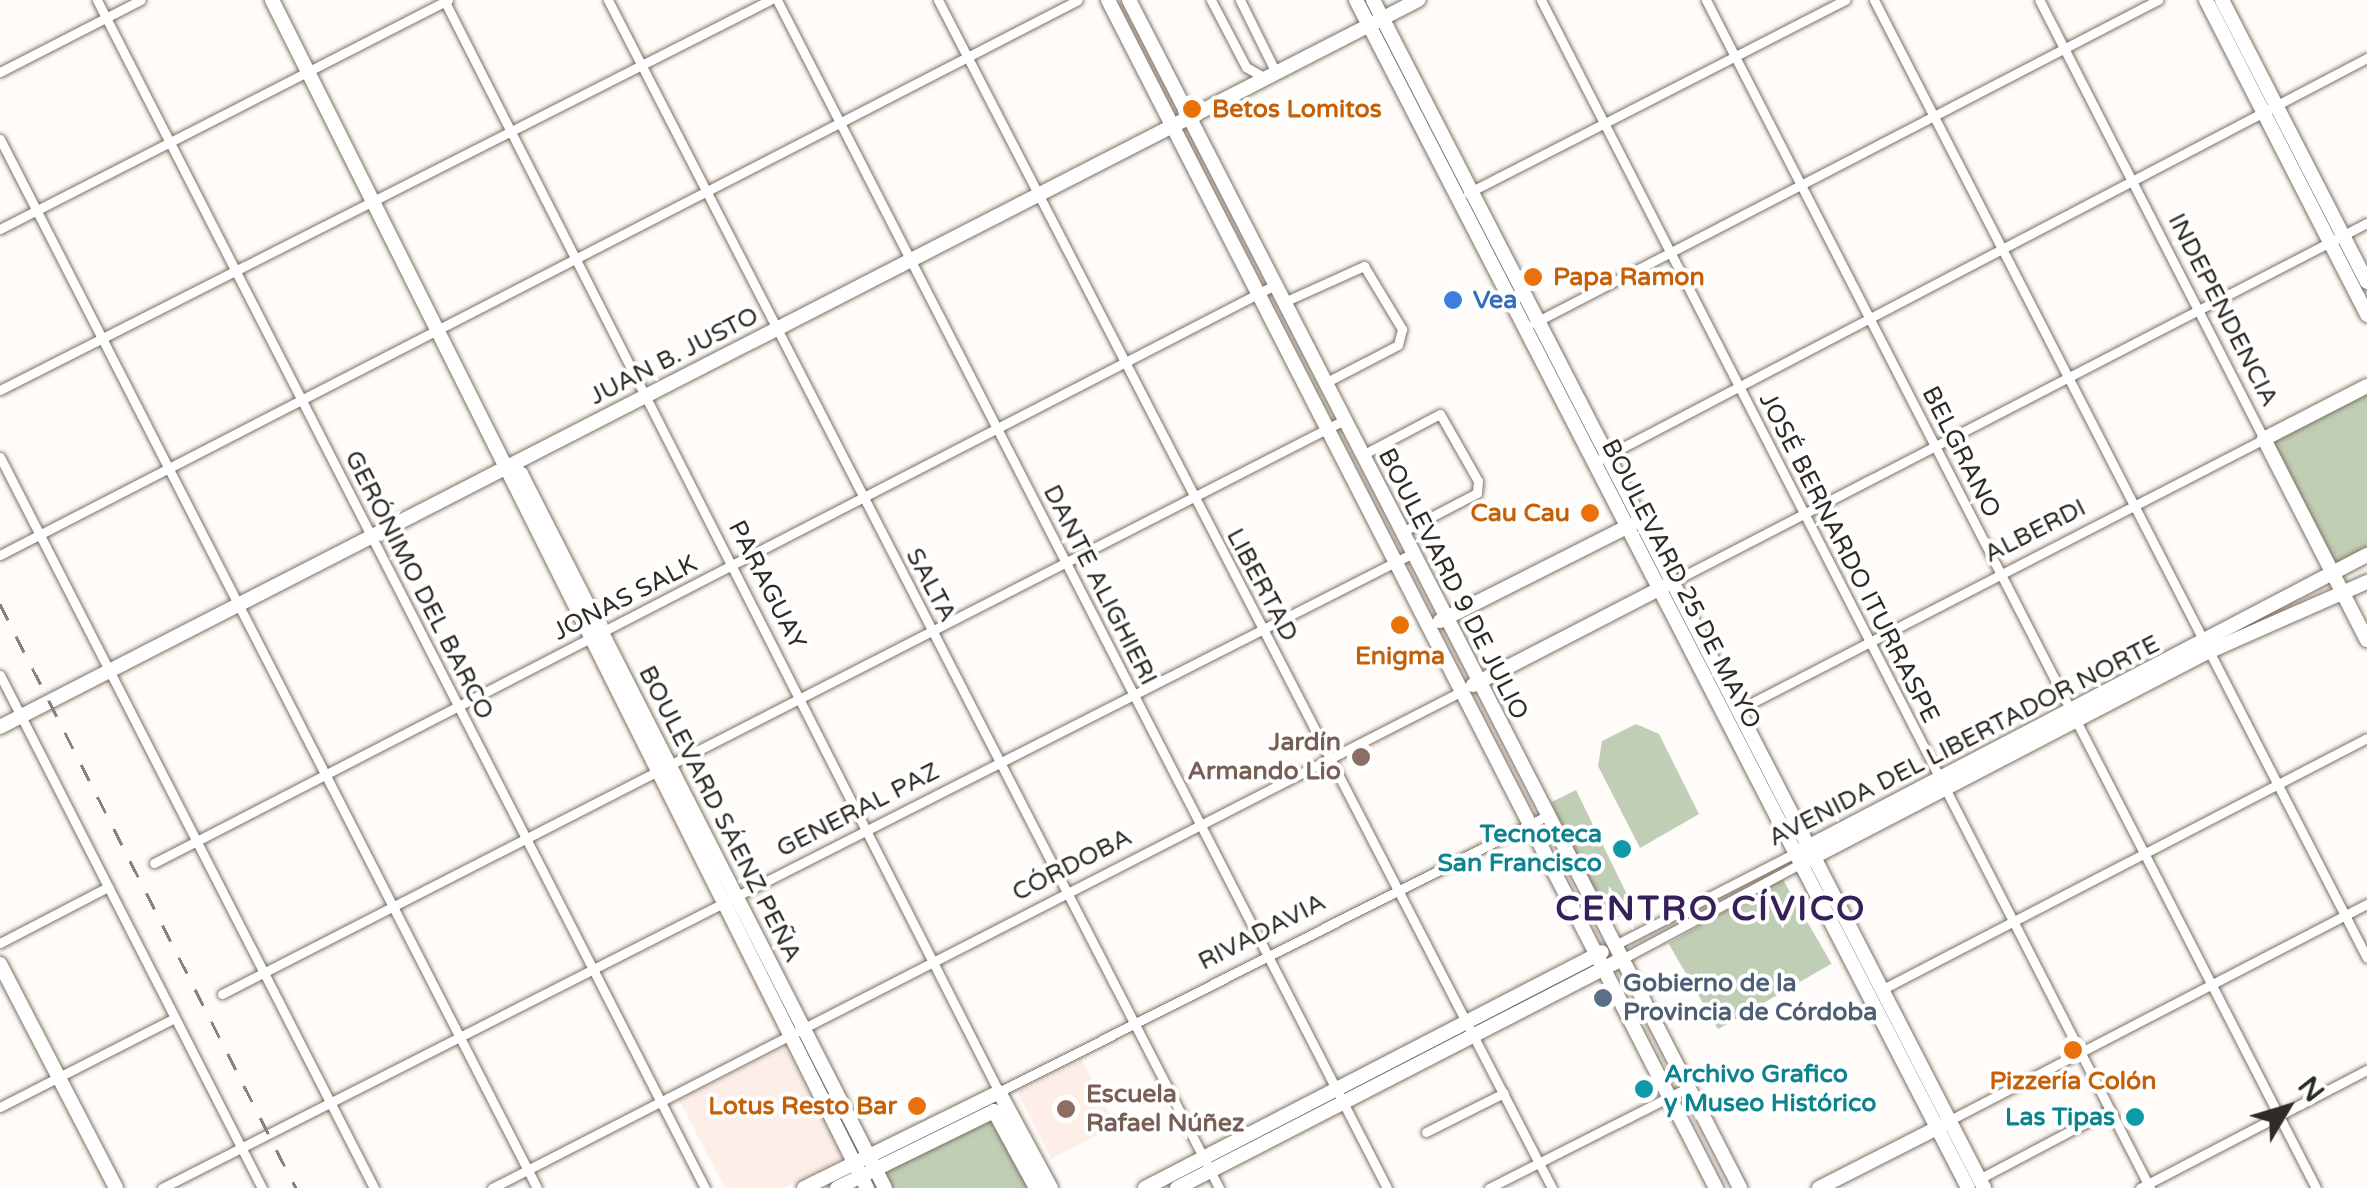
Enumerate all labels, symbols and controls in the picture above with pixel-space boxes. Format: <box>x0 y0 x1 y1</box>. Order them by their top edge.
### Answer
place label: Betos Lomitos <box>1212 94 1382 124</box>
marker: Betos Lomitos <box>1181 98 1203 120</box>
street label: INDEPENDENCIA <box>2161 208 2285 412</box>
place label: Papa Ramon <box>1553 262 1705 292</box>
marker: Papa Ramon <box>1522 266 1544 288</box>
place label: Vea <box>1473 285 1517 315</box>
marker: Vea <box>1442 289 1464 311</box>
street label: JUAN B. JUSTO <box>585 301 763 411</box>
street label: BELGRANO <box>1915 381 2007 523</box>
street label: JOSÉ BERNARDO ITURRASPE <box>1752 388 1946 728</box>
street label: BOULEVARD 25 DE MAYO <box>1595 434 1767 734</box>
street label: BOULEVARD 9 DE JULIO <box>1371 443 1535 725</box>
street label: GERÓNIMO DEL BARCO <box>338 446 500 724</box>
street label: DANTE ALIGHIERI <box>1037 480 1163 690</box>
street label: ALBERDI <box>1979 493 2091 569</box>
place label: Cau Cau <box>1470 498 1570 528</box>
marker: Cau Cau <box>1579 502 1601 524</box>
street label: PARAGUAY <box>722 515 812 655</box>
street label: LIBERTAD <box>1220 523 1304 647</box>
street label: SALTA <box>899 543 963 627</box>
street label: JONAS SALK <box>548 549 702 647</box>
marker: Enigma <box>1389 614 1411 636</box>
street label: AVENIDA DEL LIBERTADOR NORTE <box>1763 629 2165 853</box>
place label: Enigma <box>1355 641 1445 671</box>
street label: BOULEVARD SÁENZ PEÑA <box>632 661 808 967</box>
place label: Jardín Armando Lio <box>1187 728 1341 787</box>
marker: Jardín Armando Lio <box>1350 746 1372 768</box>
street label: GENERAL PAZ <box>772 756 944 864</box>
place label: Tecnoteca San Francisco <box>1437 820 1602 879</box>
street label: CÓRDOBA <box>1007 822 1137 908</box>
marker: Tecnoteca San Francisco <box>1611 838 1633 860</box>
street label: RIVADAVIA <box>1193 887 1331 977</box>
district label: CENTRO CÍVICO <box>1555 888 1867 930</box>
place label: Gobierno de la Provincia de Córdoba <box>1623 969 1877 1028</box>
marker: Gobierno de la Provincia de Córdoba <box>1592 987 1614 1009</box>
marker: Pizzería Colón <box>2062 1039 2084 1061</box>
north arrow <box>2237 1058 2337 1158</box>
place label: Archivo Grafico y Museo Histórico <box>1664 1060 1876 1119</box>
place label: Pizzería Colón <box>1989 1066 2157 1096</box>
text: N <box>2290 1070 2331 1109</box>
marker: Archivo Grafico y Museo Histórico <box>1633 1078 1655 1100</box>
place label: Escuela Rafael Núñez <box>1086 1080 1244 1139</box>
place label: Lotus Resto Bar <box>708 1091 897 1121</box>
marker: Lotus Resto Bar <box>906 1095 928 1117</box>
marker: Escuela Rafael Núñez <box>1055 1098 1077 1120</box>
place label: Las Tipas <box>2005 1102 2115 1132</box>
marker: Las Tipas <box>2124 1106 2146 1128</box>

